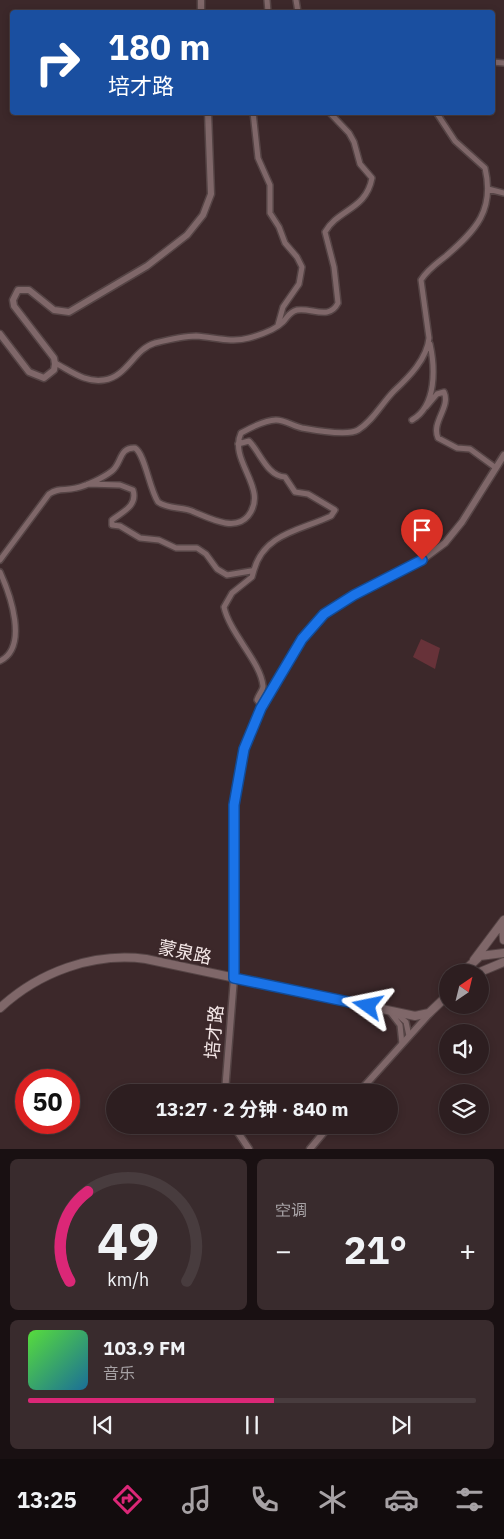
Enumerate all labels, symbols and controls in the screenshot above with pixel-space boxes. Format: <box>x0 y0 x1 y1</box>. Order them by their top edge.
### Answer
text: 180 m <box>108 24 211 70</box>
icon: right <box>25 30 90 95</box>
text: 培才路 <box>108 71 174 100</box>
pin <box>401 509 443 560</box>
icon: arrive <box>408 516 436 544</box>
street label: 蒙泉路 <box>156 935 214 969</box>
north arrow <box>439 964 489 1014</box>
map controls <box>439 964 489 1134</box>
position arrow <box>341 979 393 1031</box>
street label: 培才路 <box>200 1004 228 1060</box>
button: sound <box>439 1024 489 1074</box>
speed limit sign: 50 <box>15 1069 80 1134</box>
button: layers <box>439 1084 489 1134</box>
text: 13:27 · 2 分钟 · 840 m <box>156 1097 348 1121</box>
text: 空调 <box>275 1200 307 1220</box>
text: 49 <box>97 1207 160 1274</box>
text: 21° <box>344 1225 407 1274</box>
text: − <box>275 1232 292 1269</box>
text: + <box>459 1232 476 1269</box>
text: km/h <box>108 1268 150 1291</box>
text: 103.9 FM <box>103 1336 186 1360</box>
text: 音乐 <box>103 1363 135 1383</box>
icon: previous <box>89 1411 117 1439</box>
icon: pause <box>238 1411 266 1439</box>
icon: next <box>387 1411 415 1439</box>
icon: directions <box>110 1482 145 1517</box>
icon: music <box>179 1482 214 1517</box>
icon: phone <box>247 1482 282 1517</box>
icon: climate <box>315 1482 350 1517</box>
icon: car <box>384 1482 419 1517</box>
icon: filters <box>452 1482 487 1517</box>
text: 13:25 <box>17 1485 77 1514</box>

